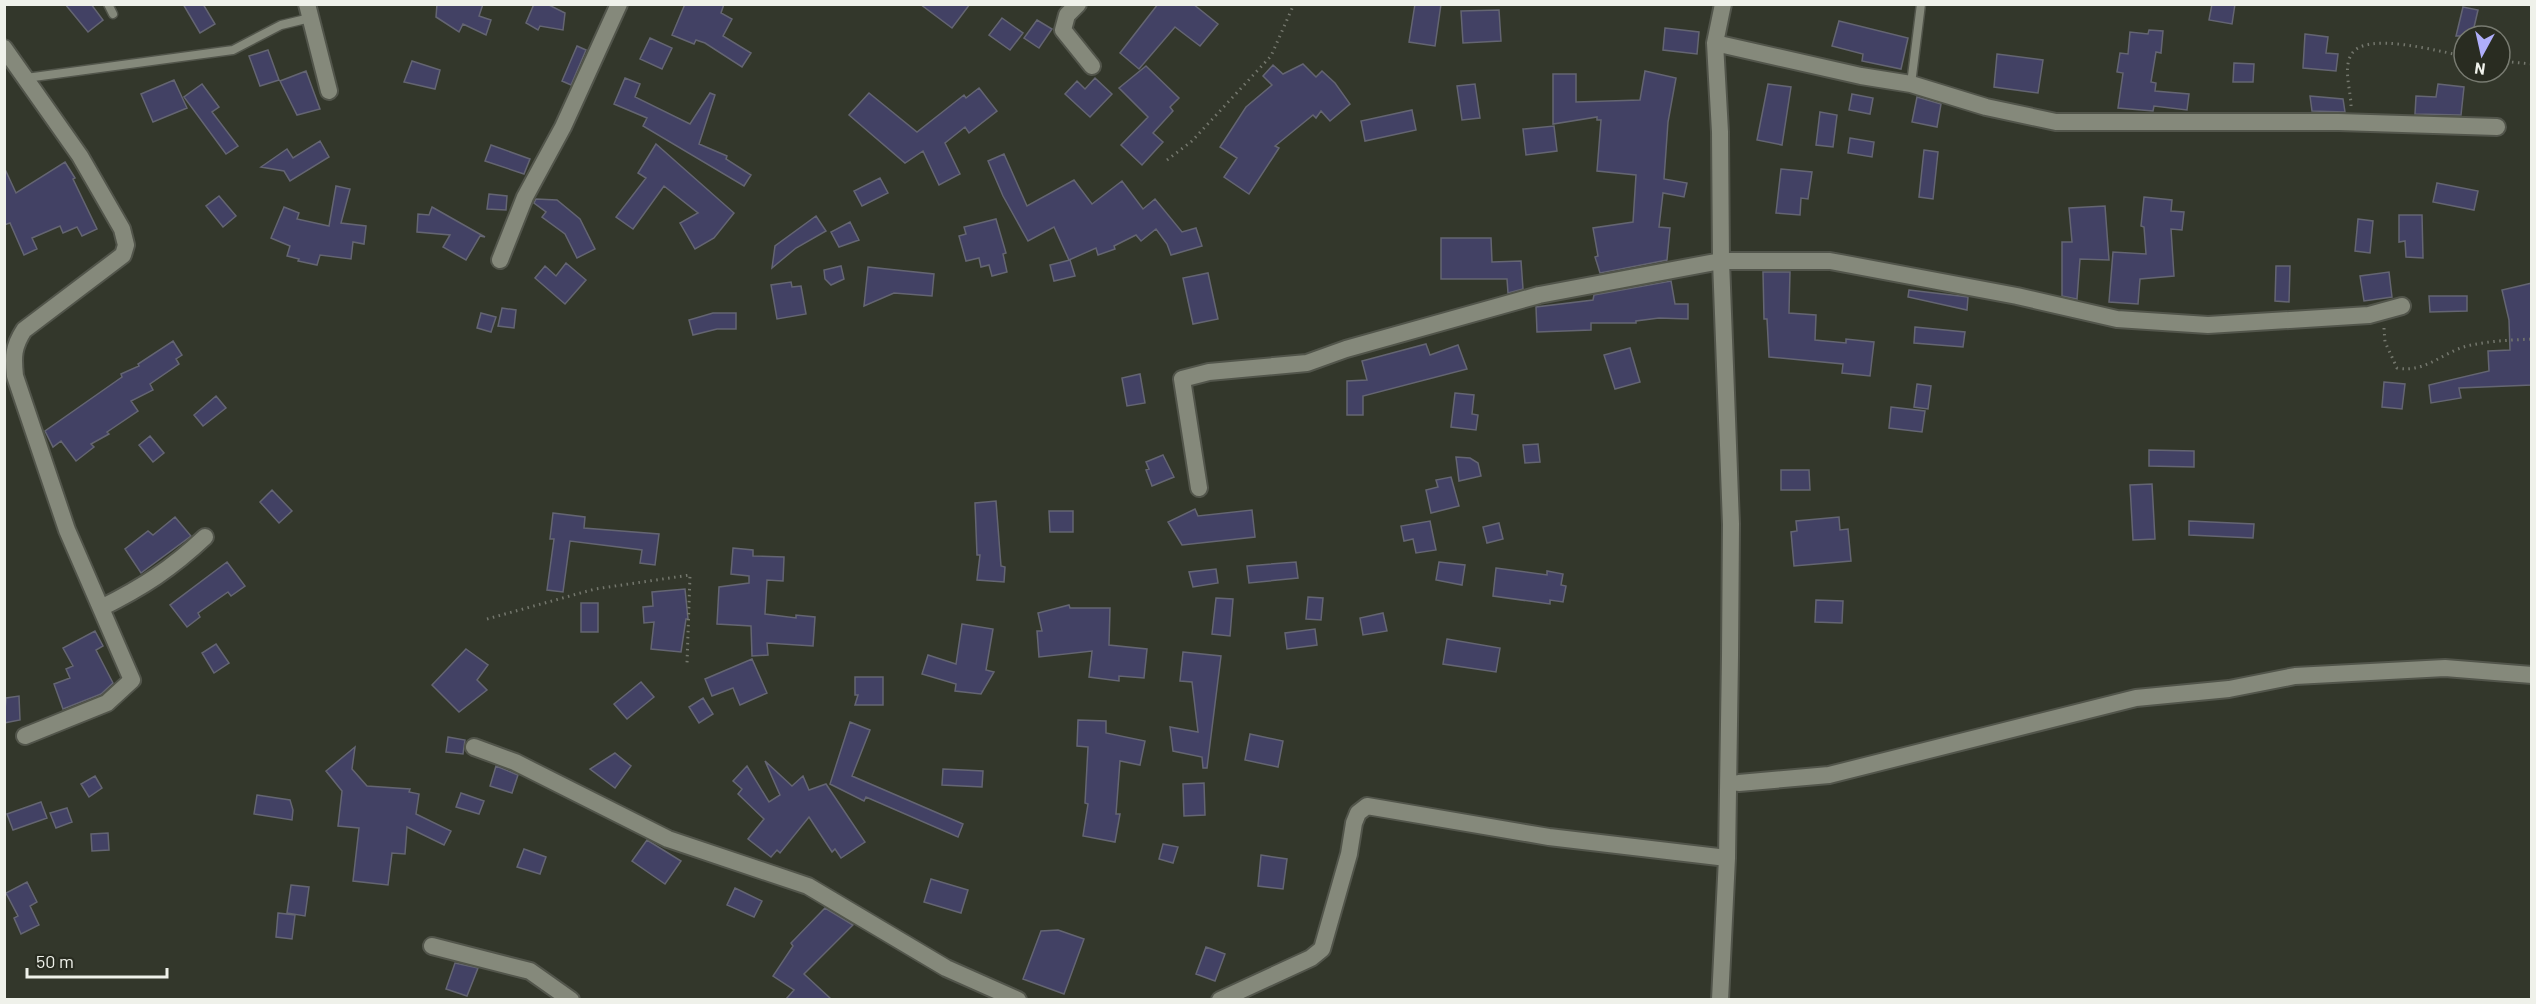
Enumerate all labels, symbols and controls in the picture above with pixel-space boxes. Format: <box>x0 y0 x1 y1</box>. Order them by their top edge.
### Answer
north arrow <box>2452 24 2512 84</box>
text: N <box>2473 59 2486 79</box>
scale bar <box>27 941 166 979</box>
text: 50 m <box>36 950 74 972</box>

